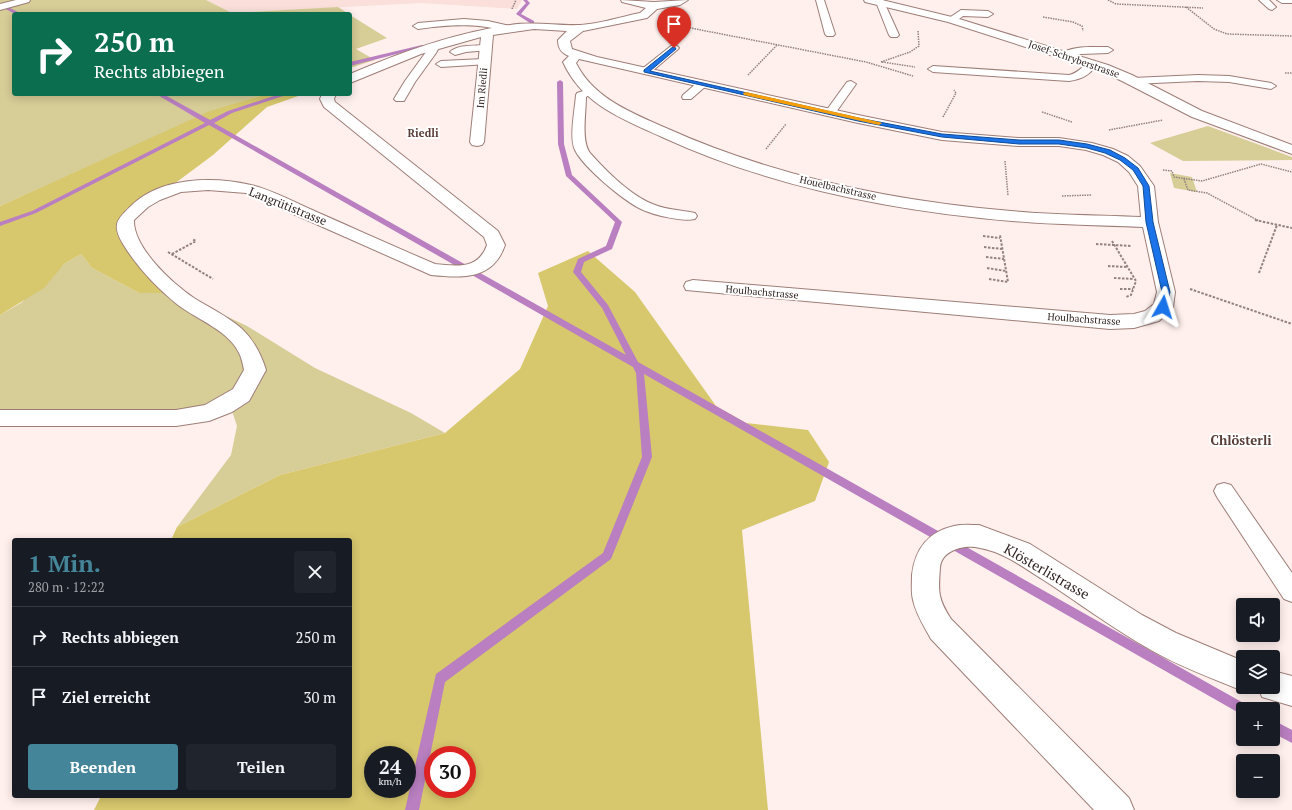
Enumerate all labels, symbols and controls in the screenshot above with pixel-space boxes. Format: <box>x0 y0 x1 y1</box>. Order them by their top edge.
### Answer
pin <box>657 7.0 691 48</box>
icon: arrive <box>663 13 685 35</box>
text: 250 m <box>94 23 175 60</box>
icon: right <box>28 28 80 80</box>
street label: Josef-Schryberstrasse <box>1027 37 1121 81</box>
text: Rechts abbiegen <box>94 59 224 83</box>
street label: Im Riedli <box>474 67 490 109</box>
district label: Riedli <box>407 126 439 140</box>
street label: Houelbachstrasse <box>798 173 878 203</box>
street label: Langrütistrasse <box>247 184 329 228</box>
street label: Houlbachstrasse <box>725 282 799 302</box>
position arrow <box>1142 286 1184 328</box>
street label: Houlbachstrasse <box>1047 310 1121 328</box>
district label: Chlösterli <box>1210 431 1272 449</box>
street label: Klösterlistrasse <box>1001 539 1093 603</box>
text: 1 Min. <box>28 547 101 579</box>
button: close <box>294 551 336 593</box>
text: 280 m · 12:22 <box>28 578 105 596</box>
map controls <box>1236 598 1280 798</box>
button: sound <box>1236 598 1280 642</box>
icon: right <box>28 626 50 648</box>
text: Rechts abbiegen <box>62 627 179 647</box>
text: 250 m <box>295 627 336 647</box>
button: layers <box>1236 650 1280 694</box>
icon: arrive <box>28 686 50 708</box>
text: Ziel erreicht <box>62 687 150 707</box>
text: 30 m <box>303 687 336 707</box>
button: + <box>1236 702 1280 746</box>
button: Beenden <box>28 744 178 790</box>
button: Teilen <box>186 744 336 790</box>
speed limit sign: 30 <box>424 746 476 798</box>
text: 24 <box>379 753 401 780</box>
button: − <box>1236 754 1280 798</box>
text: km/h <box>378 775 402 788</box>

